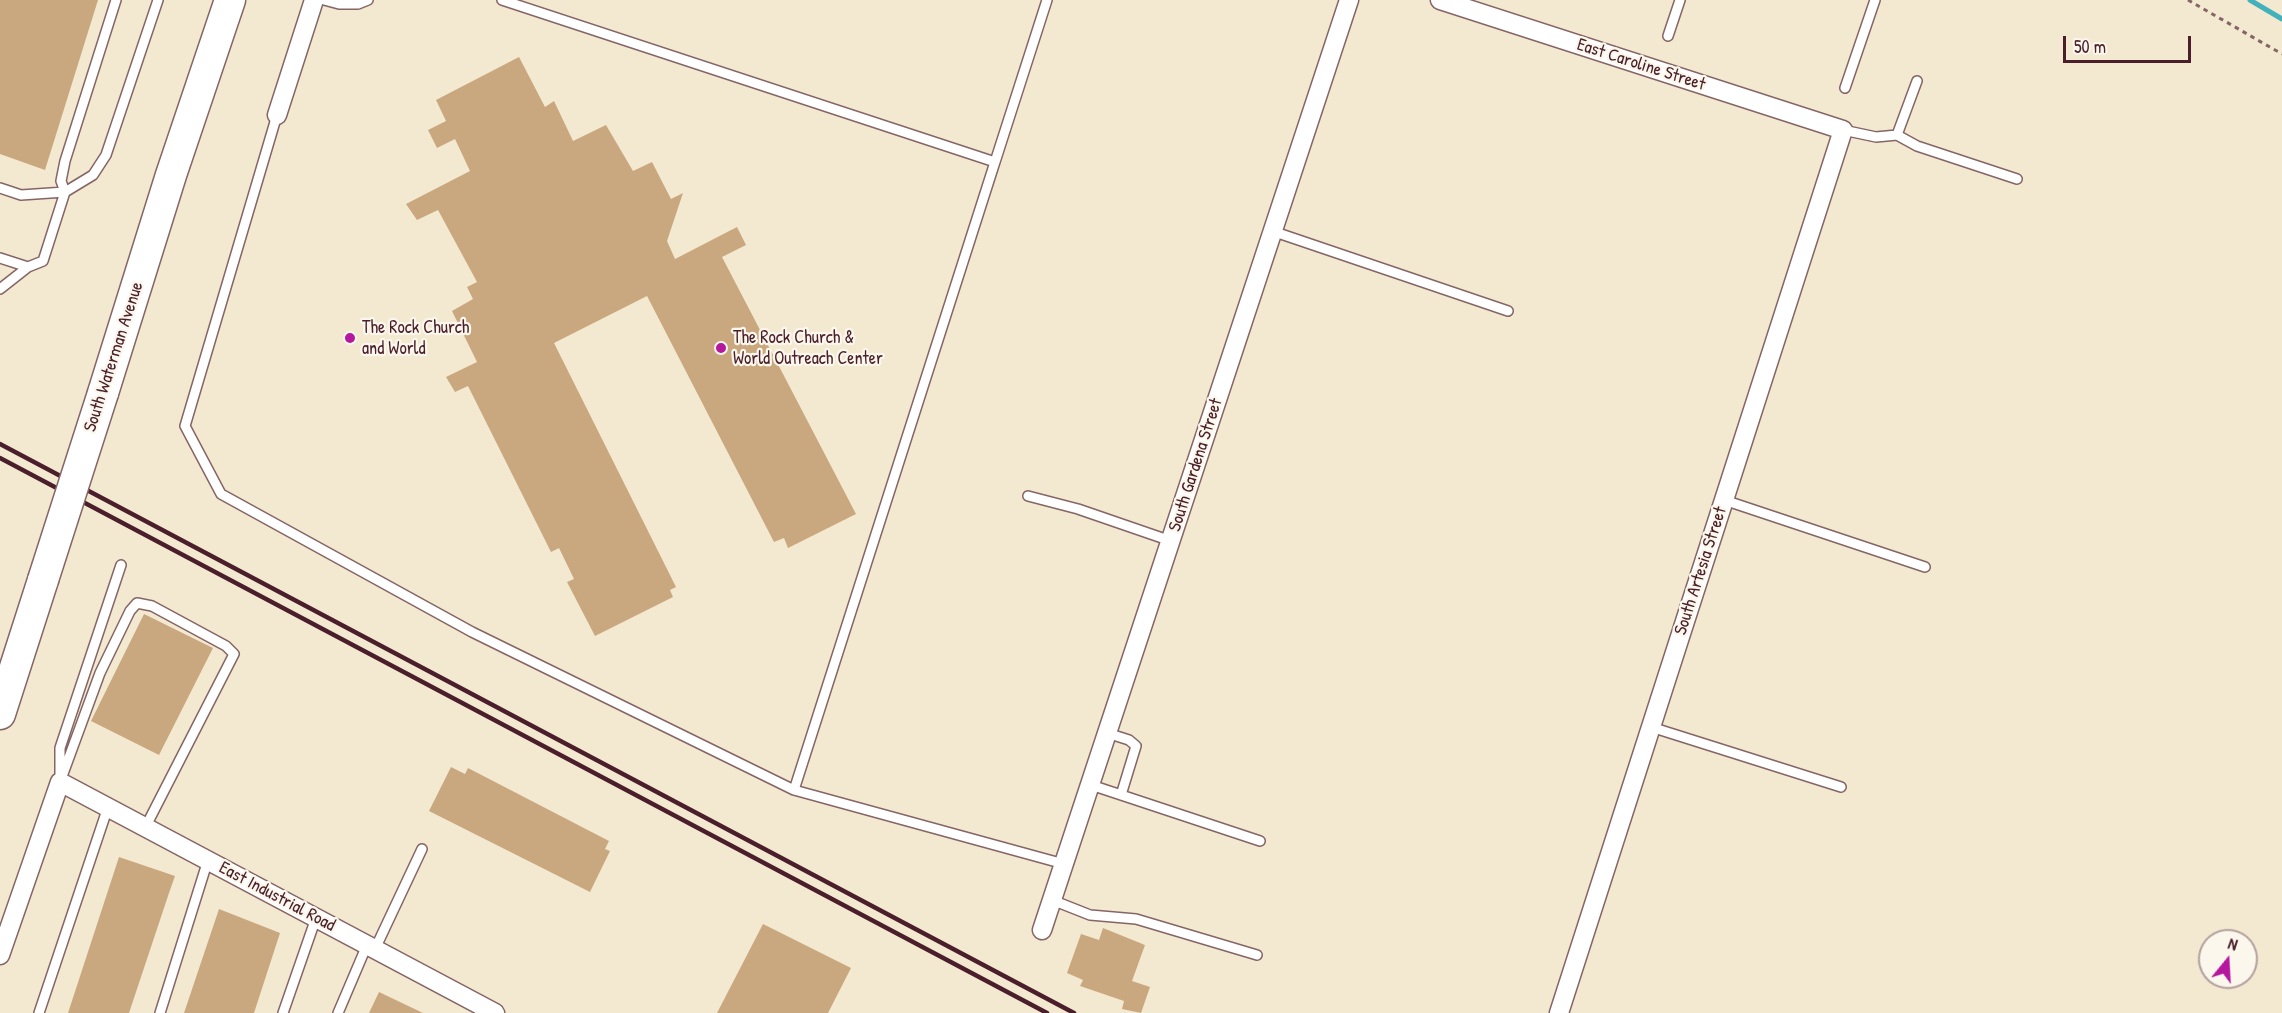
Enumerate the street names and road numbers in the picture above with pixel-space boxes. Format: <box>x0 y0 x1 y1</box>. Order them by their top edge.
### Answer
street label: East Caroline Street <box>1574 34 1708 96</box>
street label: South Waterman Avenue <box>80 279 148 435</box>
street label: South Gardena Street <box>1164 396 1228 534</box>
street label: South Artesia Street <box>1670 504 1732 638</box>
street label: East Industrial Road <box>215 857 339 937</box>

